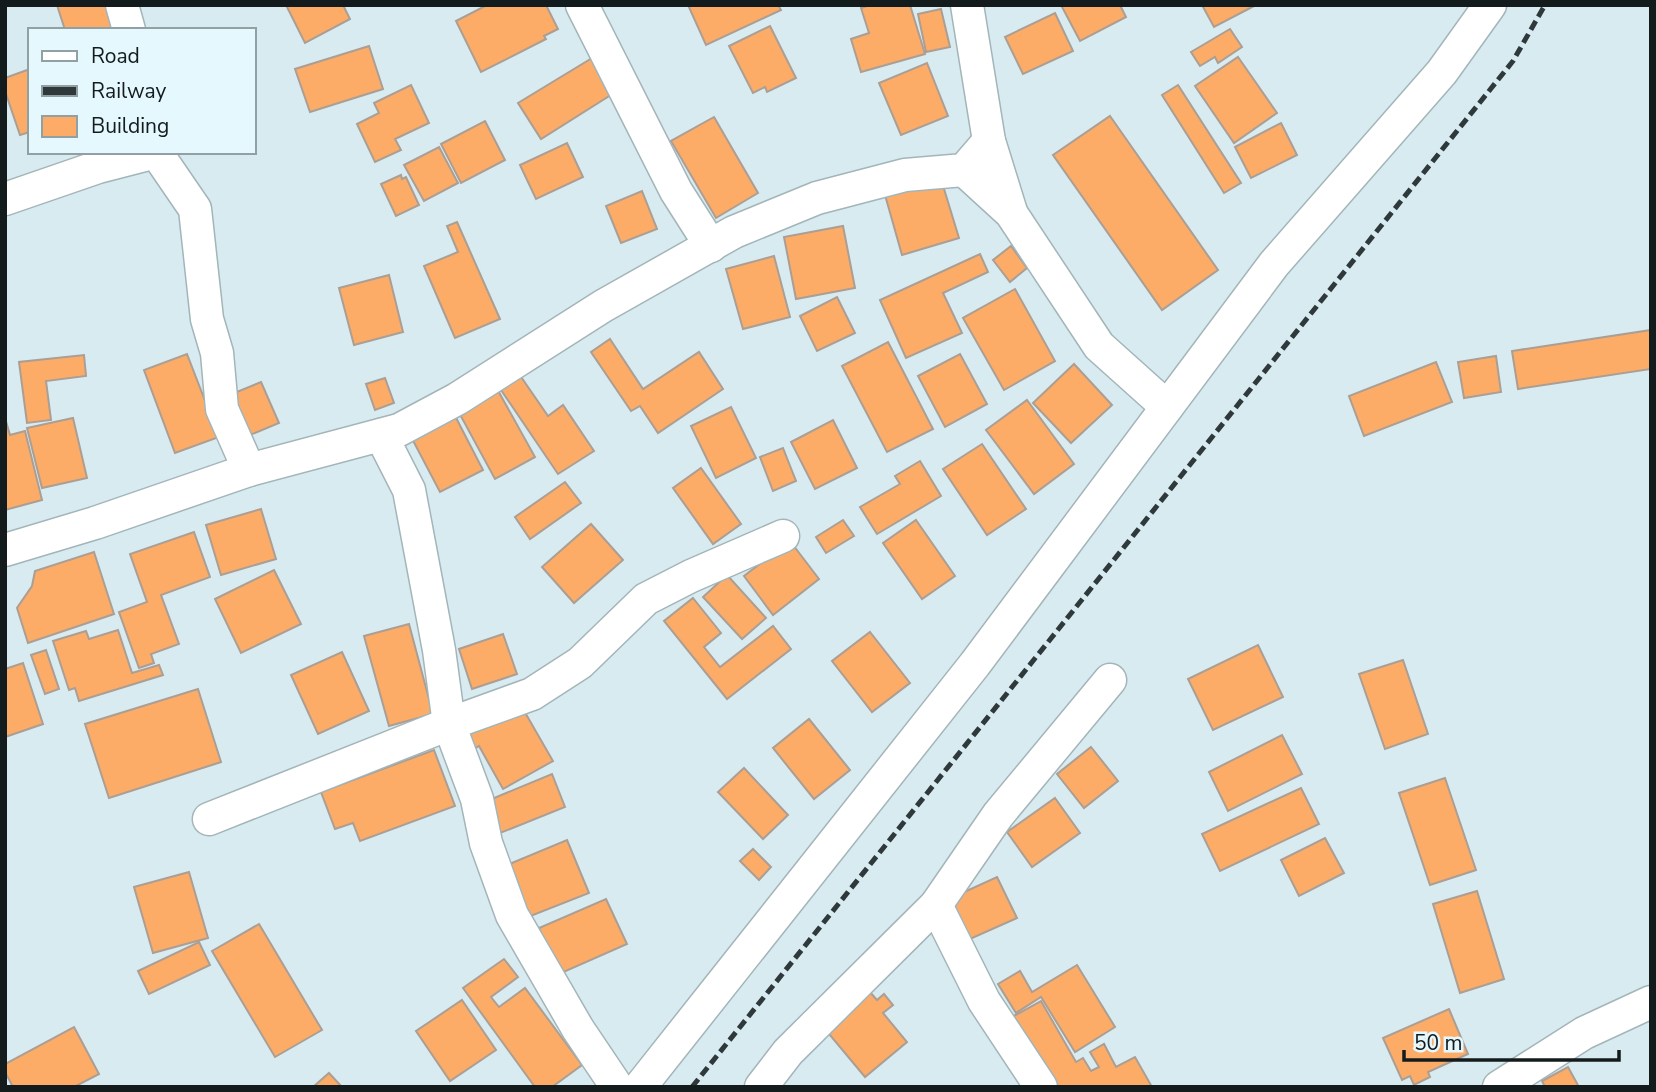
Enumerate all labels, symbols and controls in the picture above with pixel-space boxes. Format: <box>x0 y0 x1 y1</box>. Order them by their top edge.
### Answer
legend <box>28 28 256 154</box>
text: Road <box>91 42 140 70</box>
text: Railway <box>91 77 166 105</box>
text: Building <box>91 112 169 140</box>
scale bar <box>1404 1018 1619 1062</box>
text: 50 m <box>1414 1029 1463 1057</box>

